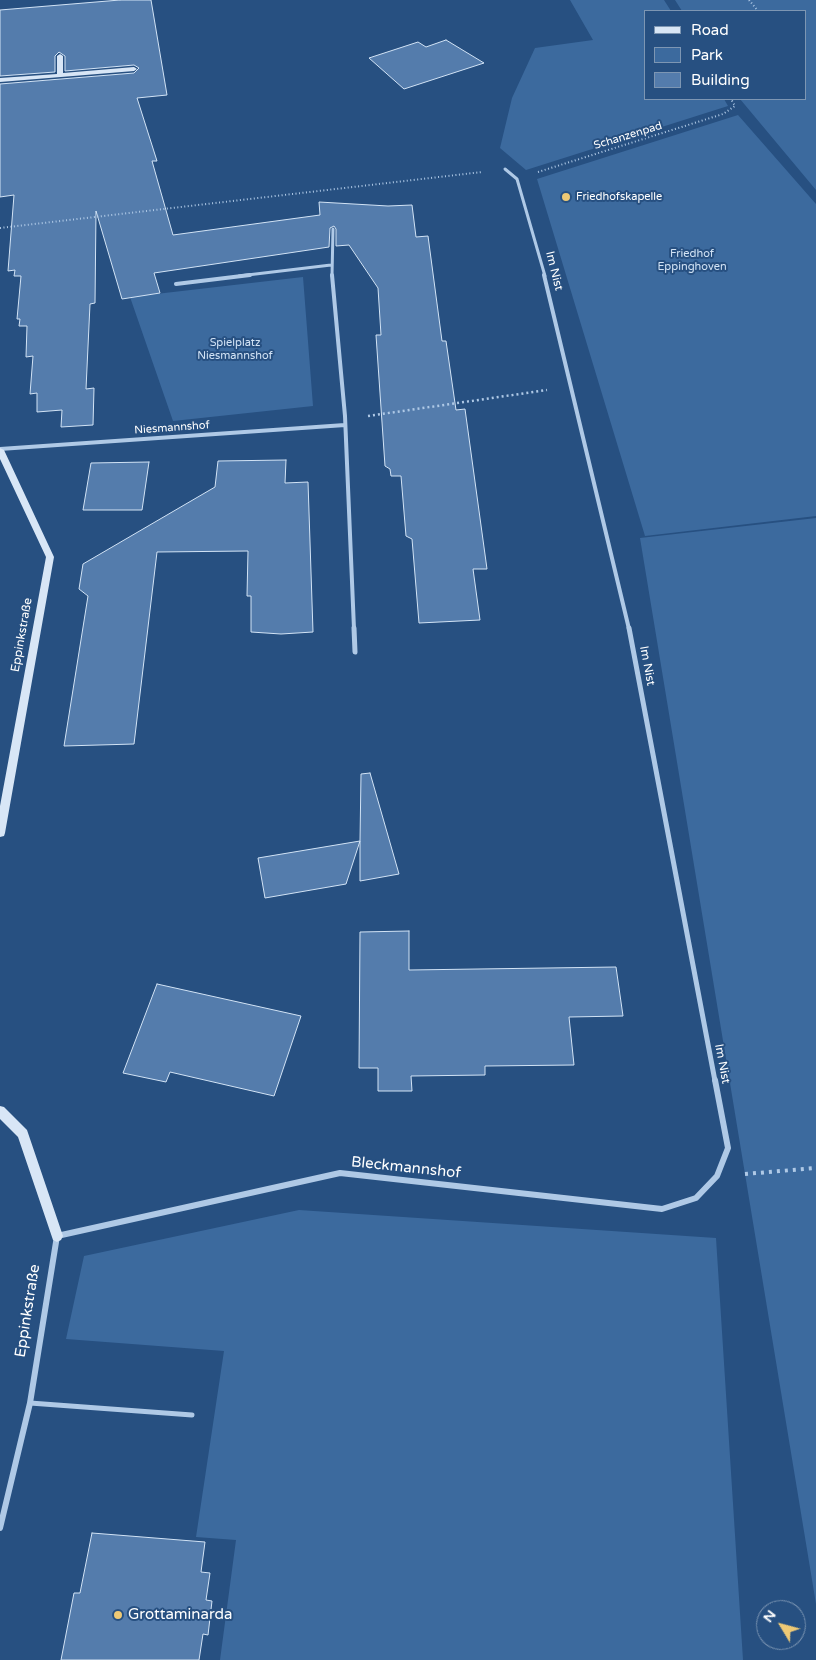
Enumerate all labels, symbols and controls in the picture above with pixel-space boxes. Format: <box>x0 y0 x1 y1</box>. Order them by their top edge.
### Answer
legend <box>644 10 806 100</box>
text: Road <box>691 21 729 39</box>
text: Park <box>691 46 723 64</box>
text: Building <box>691 71 750 89</box>
street label: Schanzenpad <box>592 119 664 153</box>
place label: Friedhofskapelle <box>576 190 662 204</box>
marker: Friedhofskapelle <box>560 191 572 203</box>
park label: Friedhof Eppinghoven <box>657 247 727 273</box>
street label: Im Nist <box>542 250 566 292</box>
park label: Spielplatz Niesmannshof <box>197 336 273 362</box>
street label: Niesmannshof <box>134 419 210 437</box>
street label: Eppinkstraße <box>8 597 36 673</box>
street label: Im Nist <box>636 645 658 687</box>
street label: Im Nist <box>711 1043 733 1085</box>
street label: Bleckmannshof <box>350 1153 462 1183</box>
street label: Eppinkstraße <box>12 1263 44 1359</box>
north arrow <box>756 1600 806 1650</box>
place label: Grottaminarda <box>128 1606 232 1624</box>
text: N <box>759 1607 780 1626</box>
marker: Grottaminarda <box>112 1609 124 1621</box>

